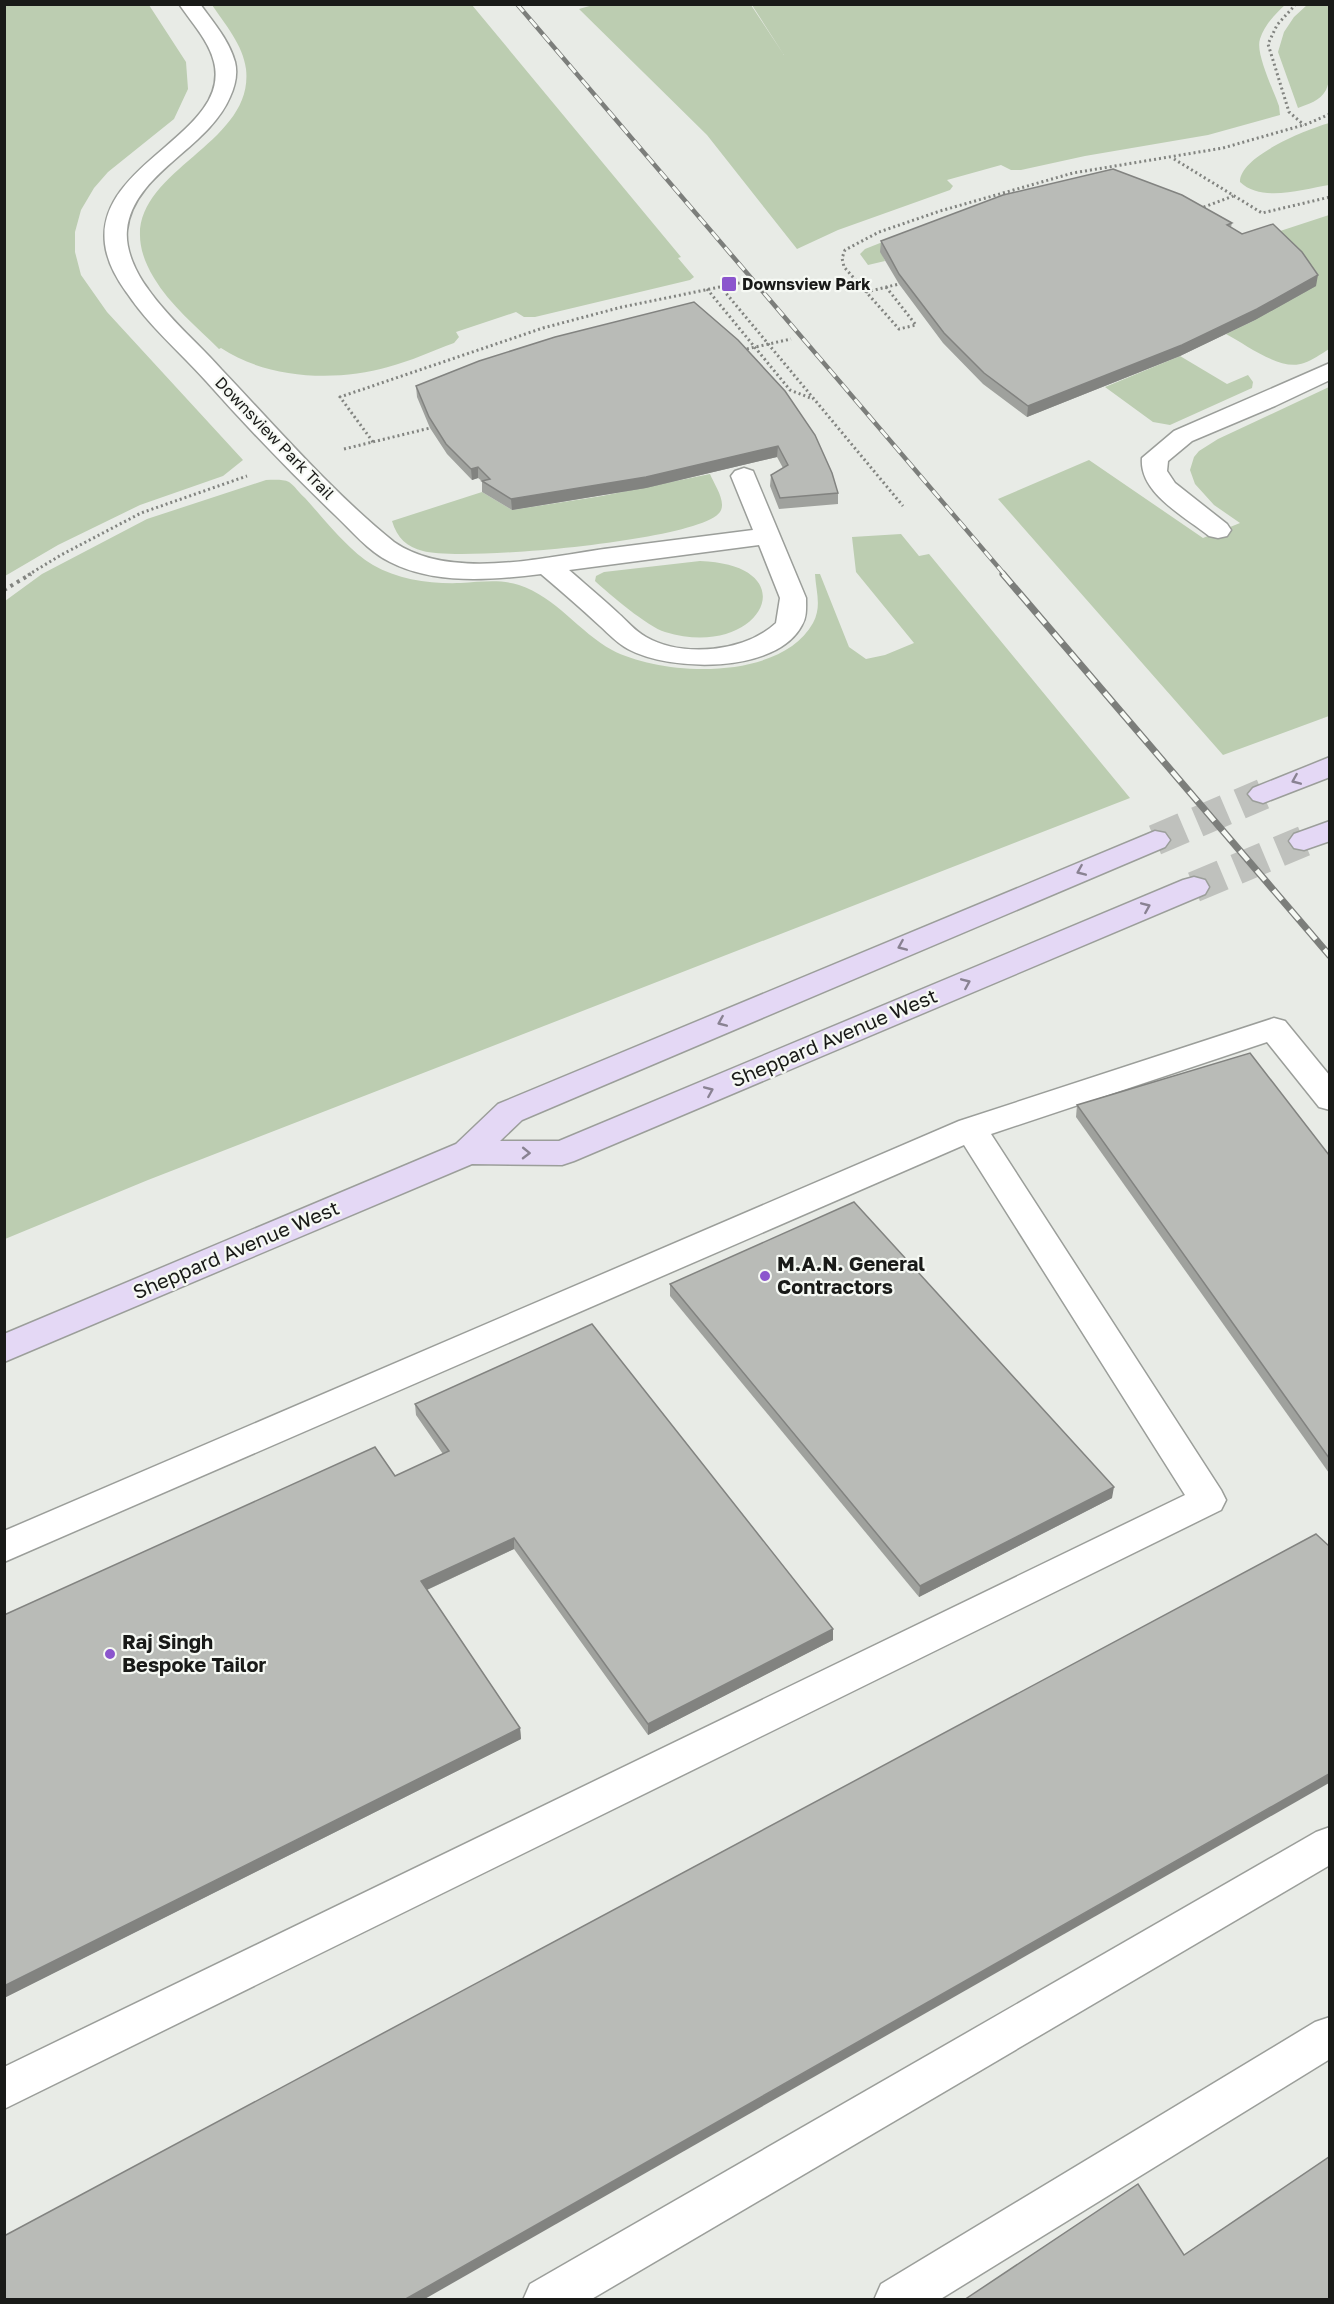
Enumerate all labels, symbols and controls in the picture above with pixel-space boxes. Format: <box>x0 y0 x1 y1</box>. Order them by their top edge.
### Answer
place label: Downsview Park <box>742 274 871 294</box>
marker: Downsview Park <box>720 275 738 293</box>
street label: Downsview Park Trail <box>211 372 339 504</box>
one-way arrow <box>1291 773 1302 785</box>
one-way arrow <box>1077 864 1088 876</box>
one-way arrow <box>1139 902 1150 914</box>
one-way arrow <box>897 939 908 951</box>
one-way arrow <box>960 978 971 990</box>
street label: Sheppard Avenue West <box>727 983 940 1091</box>
one-way arrow <box>717 1015 728 1027</box>
one-way arrow <box>703 1086 714 1098</box>
one-way arrow <box>522 1147 531 1159</box>
street label: Sheppard Avenue West <box>129 1195 342 1303</box>
place label: M.A.N. General Contractors <box>777 1251 925 1298</box>
marker: M.A.N. General Contractors <box>758 1269 772 1283</box>
place label: Raj Singh Bespoke Tailor <box>122 1629 266 1676</box>
marker: Raj Singh Bespoke Tailor <box>103 1647 117 1661</box>

